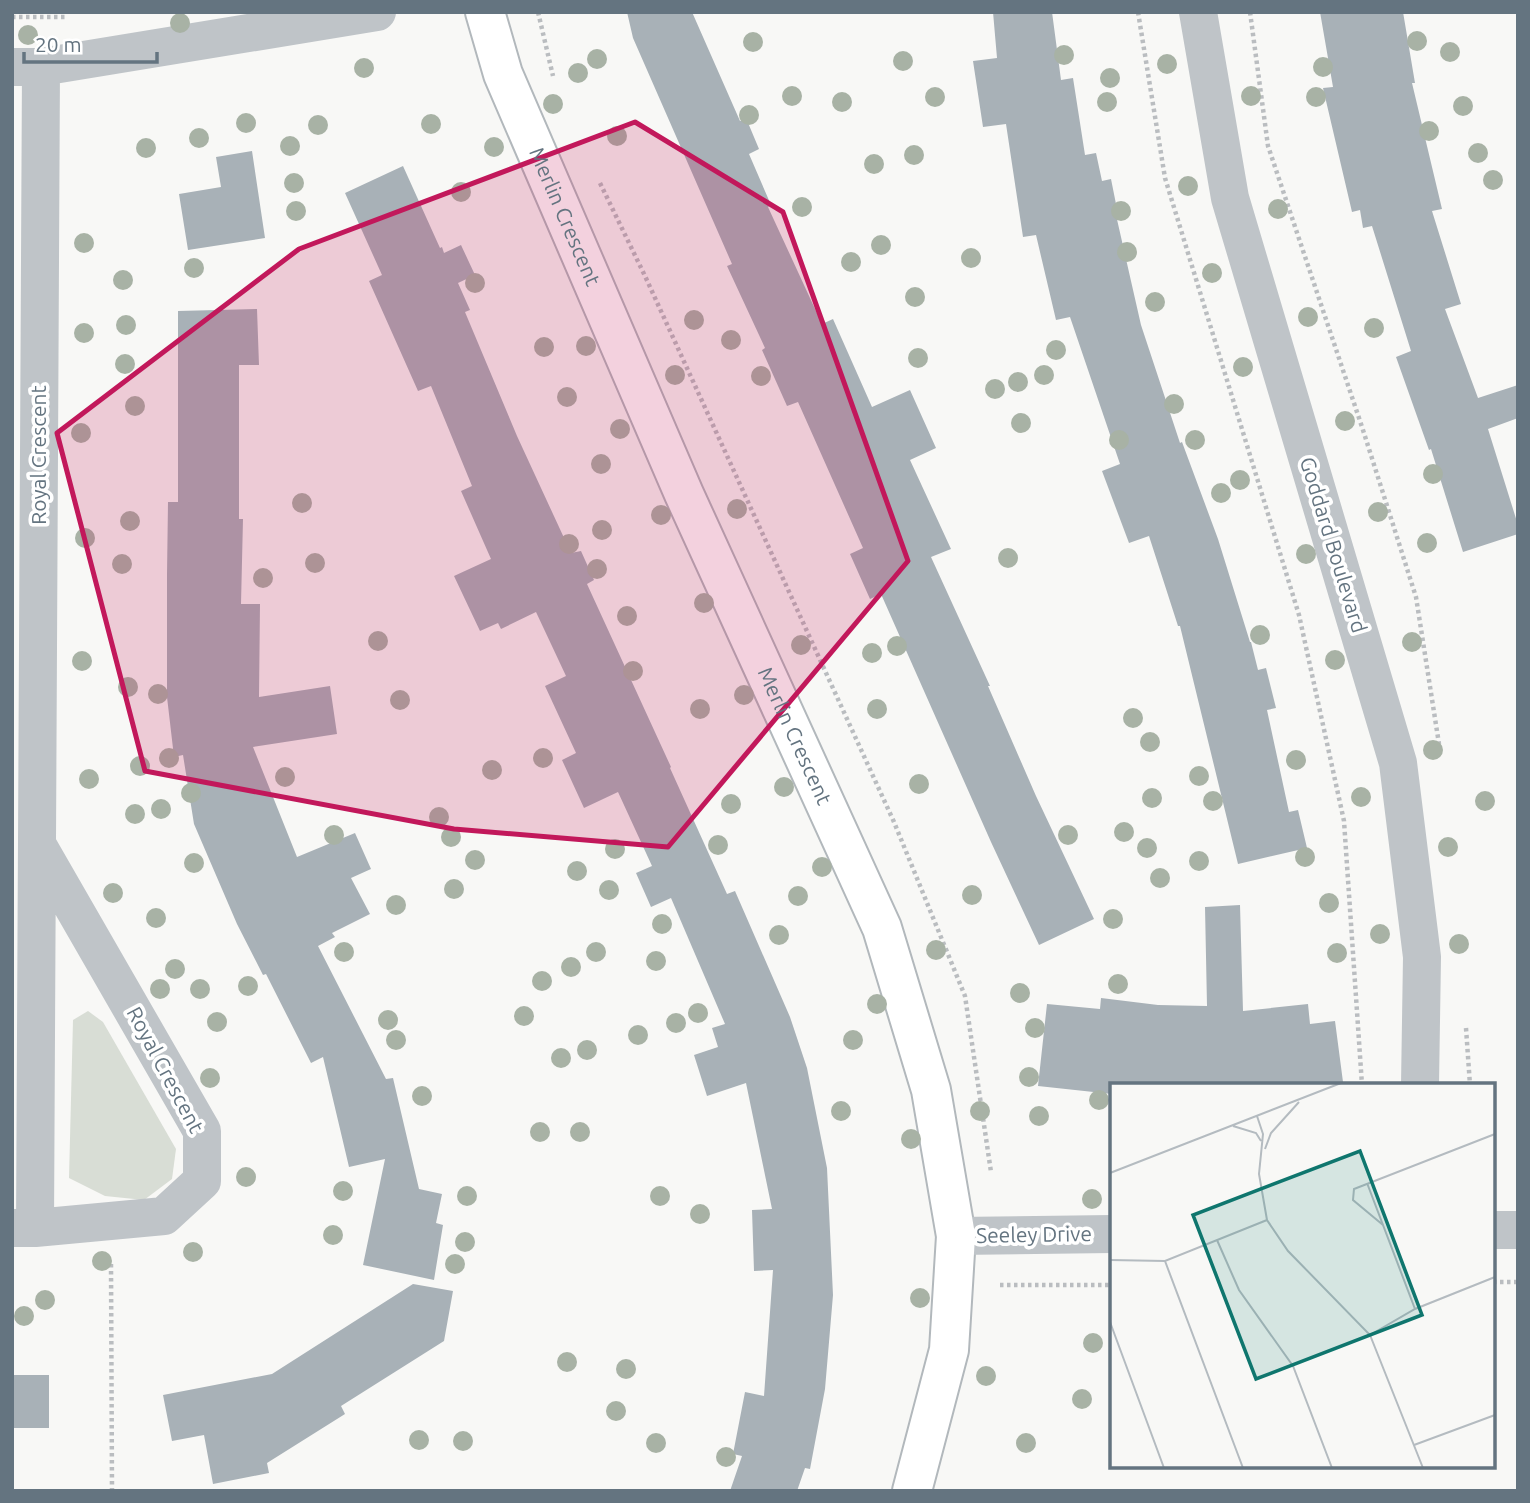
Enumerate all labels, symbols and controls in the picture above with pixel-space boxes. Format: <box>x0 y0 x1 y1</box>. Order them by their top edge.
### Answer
scale bar <box>24 21 158 65</box>
text: 20 m <box>35 32 82 56</box>
street label: Merlin Crescent <box>525 143 606 289</box>
street label: Royal Crescent <box>26 385 50 525</box>
street label: Goddard Boulevard <box>1296 454 1372 636</box>
street label: Merlin Crescent <box>754 663 837 808</box>
street label: Royal Crescent <box>123 1002 209 1137</box>
inset map <box>1110 1083 1495 1468</box>
street label: Seeley Drive <box>976 1221 1092 1247</box>

